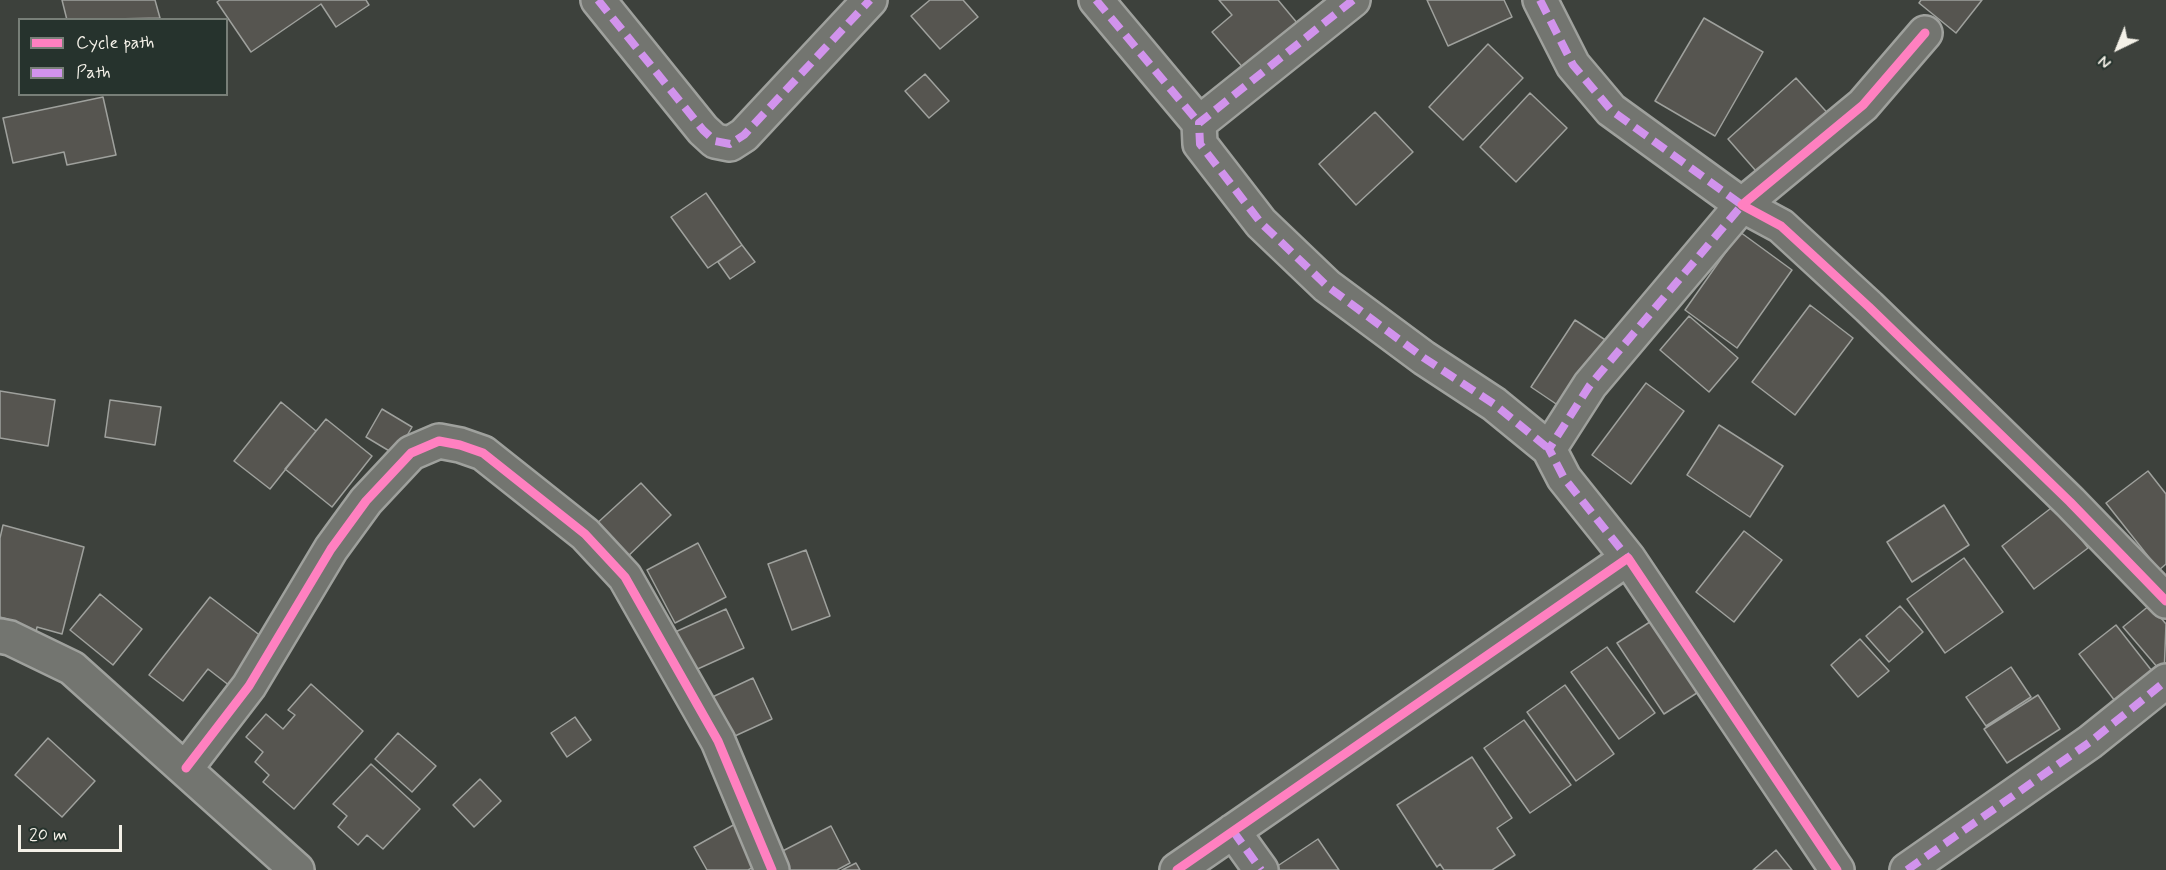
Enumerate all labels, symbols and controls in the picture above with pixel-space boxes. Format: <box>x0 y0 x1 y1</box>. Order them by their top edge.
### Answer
legend <box>18 18 228 96</box>
north arrow <box>2088 18 2148 78</box>
text: Cycle path <box>76 31 154 55</box>
text: N <box>2094 50 2116 73</box>
text: Path <box>76 61 111 85</box>
scale bar <box>21 813 124 851</box>
text: 20 m <box>29 823 67 847</box>

